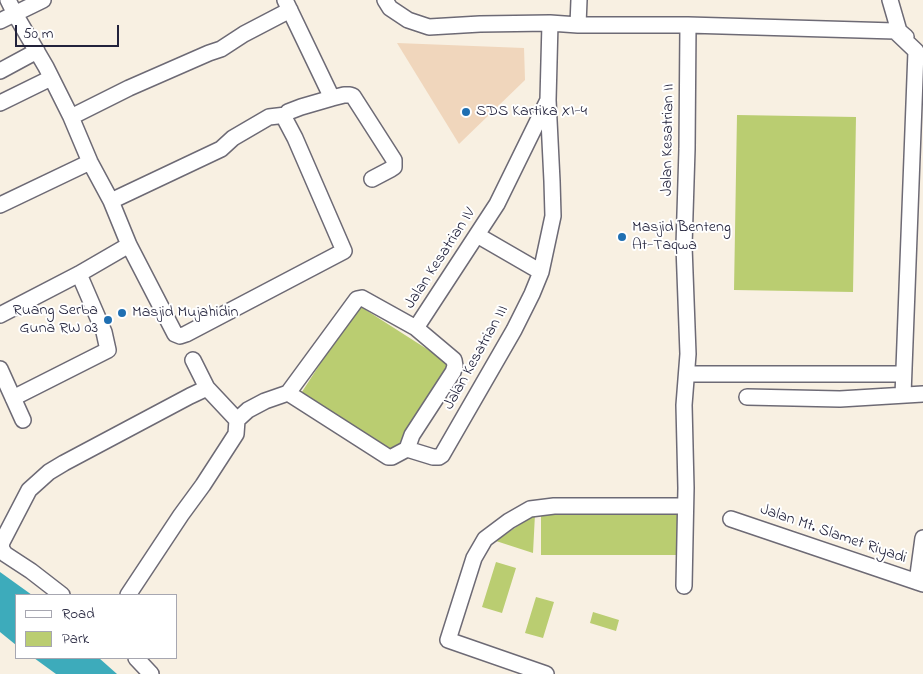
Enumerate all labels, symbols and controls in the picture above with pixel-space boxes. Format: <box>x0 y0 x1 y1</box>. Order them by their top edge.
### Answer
scale bar <box>18 15 121 47</box>
text: 50 m <box>23 23 53 45</box>
street label: Jalan Kesatrian II <box>658 84 680 196</box>
place label: SDS Kartika XI-4 <box>476 102 587 122</box>
marker: SDS Kartika XI-4 <box>460 106 472 118</box>
street label: Jalan Kesatrian IV <box>401 205 481 313</box>
place label: Masjid Benteng At-Taqwa <box>632 218 731 256</box>
marker: Masjid Benteng At-Taqwa <box>616 231 628 243</box>
place label: Ruang Serba Guna RW 03 <box>13 301 98 339</box>
street label: Jalan Kesatrian III <box>440 302 514 414</box>
place label: Masjid Mujahidin <box>132 303 238 323</box>
marker: Masjid Mujahidin <box>116 307 128 319</box>
marker: Ruang Serba Guna RW 03 <box>102 314 114 326</box>
street label: Jalan Mt. Slamet Riyadi <box>757 501 909 569</box>
legend <box>15 594 178 659</box>
text: Road <box>62 603 95 625</box>
text: Park <box>62 628 89 650</box>

